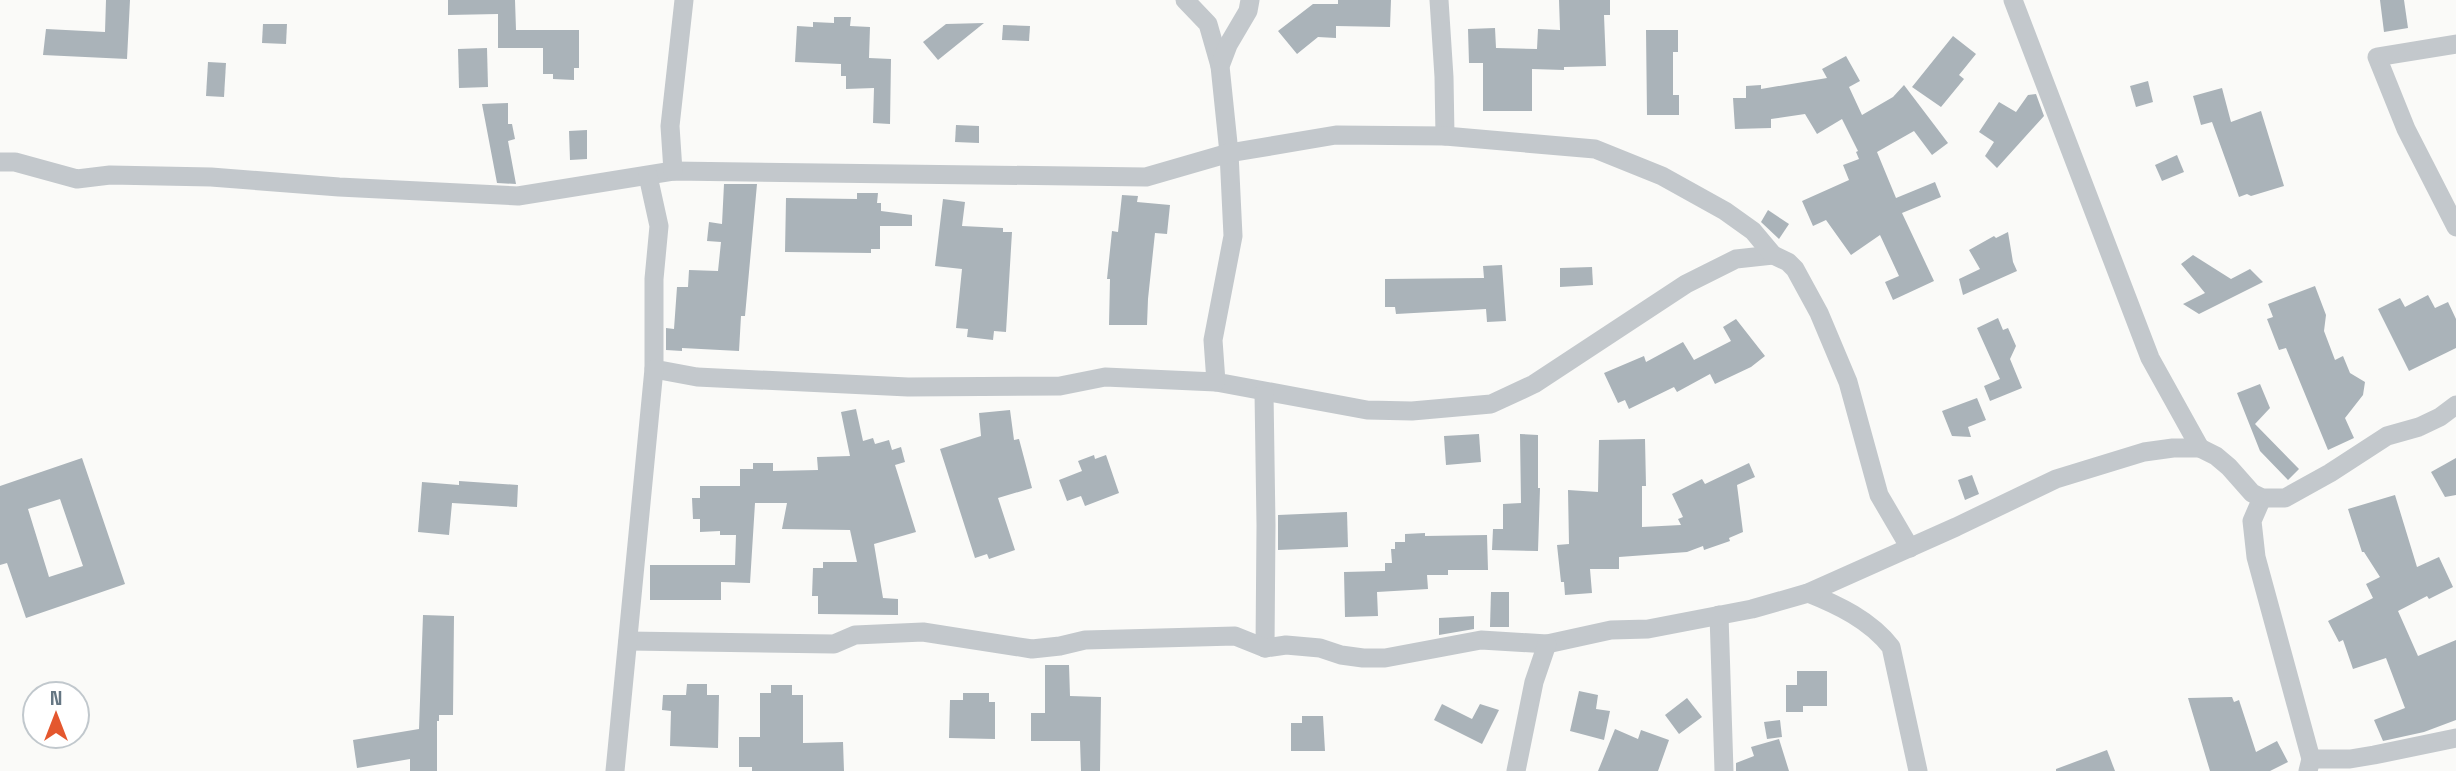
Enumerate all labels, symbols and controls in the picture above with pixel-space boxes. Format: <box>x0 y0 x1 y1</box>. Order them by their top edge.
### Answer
north arrow <box>21 680 91 750</box>
text: N <box>50 686 62 711</box>

